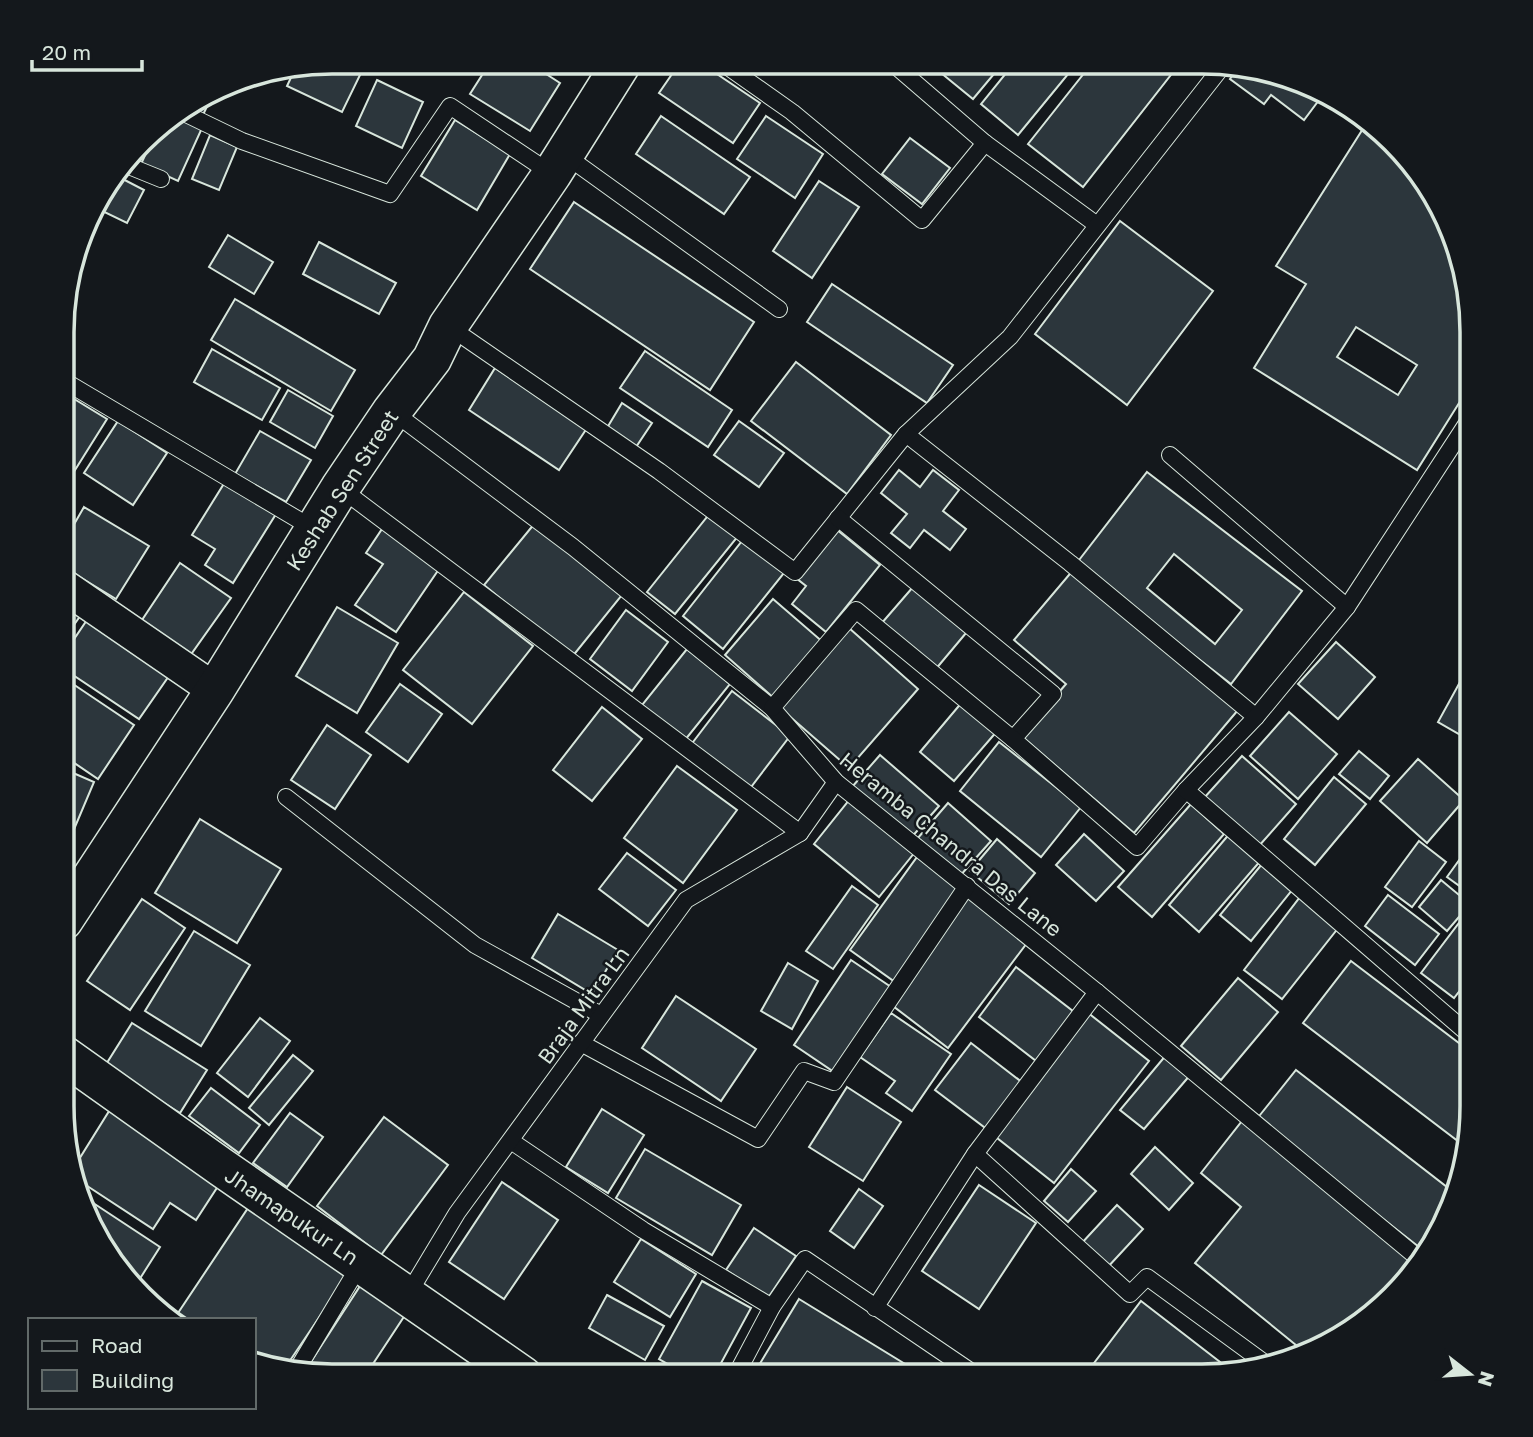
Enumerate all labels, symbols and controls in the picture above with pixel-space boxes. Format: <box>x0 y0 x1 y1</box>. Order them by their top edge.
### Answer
scale bar <box>32 28 142 72</box>
text: 20 m <box>42 39 91 65</box>
street label: Keshab Sen Street <box>280 405 404 575</box>
street label: Heramba Chandra Das Lane <box>835 746 1067 942</box>
street label: Braja Mitra Ln <box>532 941 634 1069</box>
street label: Jhamapukur Ln <box>220 1162 364 1270</box>
legend <box>28 1318 256 1409</box>
text: Road <box>91 1332 142 1358</box>
north arrow <box>1435 1339 1505 1409</box>
text: Building <box>91 1367 174 1393</box>
text: N <box>1474 1369 1500 1389</box>

